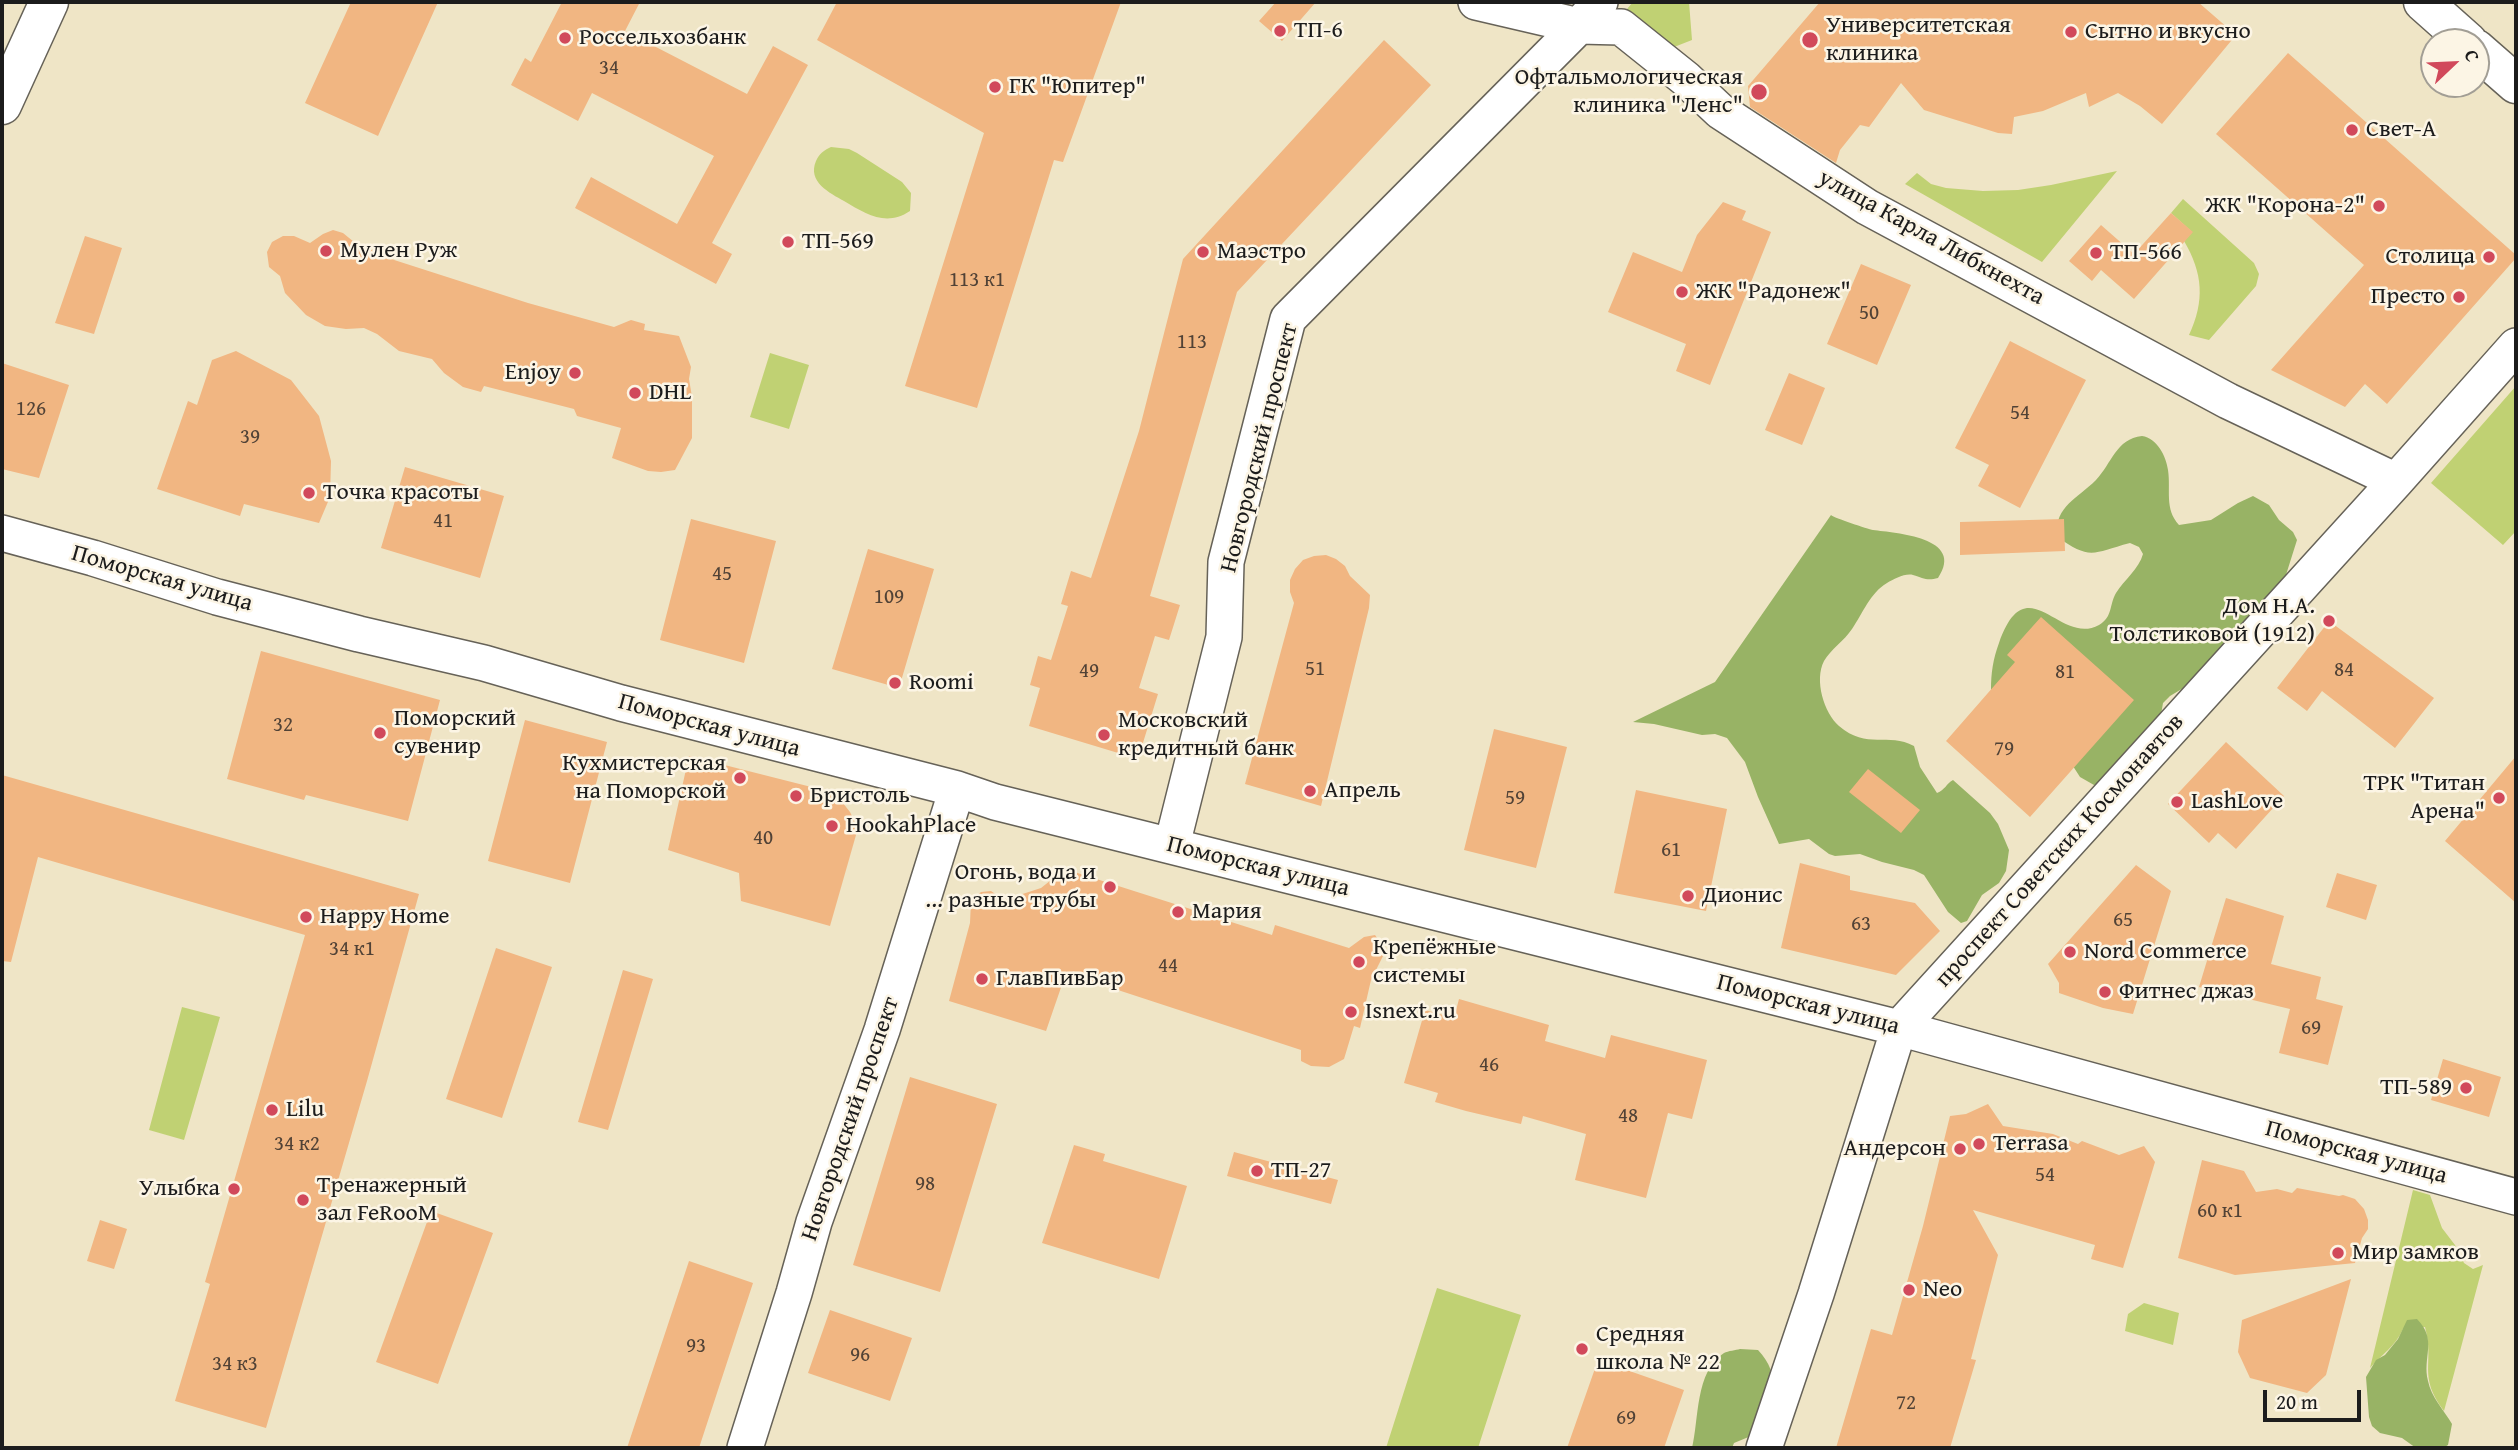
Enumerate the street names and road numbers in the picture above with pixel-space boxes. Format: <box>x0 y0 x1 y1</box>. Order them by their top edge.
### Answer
street label: улица Карла Либкнехта <box>1813 164 2049 312</box>
street label: Новгородский проспект <box>1215 320 1305 576</box>
street label: Поморская улица <box>68 539 256 619</box>
street label: Поморская улица <box>615 688 803 764</box>
street label: проспект Советских Космонавтов <box>1930 708 2190 994</box>
street label: Поморская улица <box>1164 830 1352 904</box>
street label: Поморская улица <box>1714 968 1902 1042</box>
street label: Новгородский проспект <box>796 993 906 1245</box>
street label: Поморская улица <box>2262 1115 2450 1191</box>

